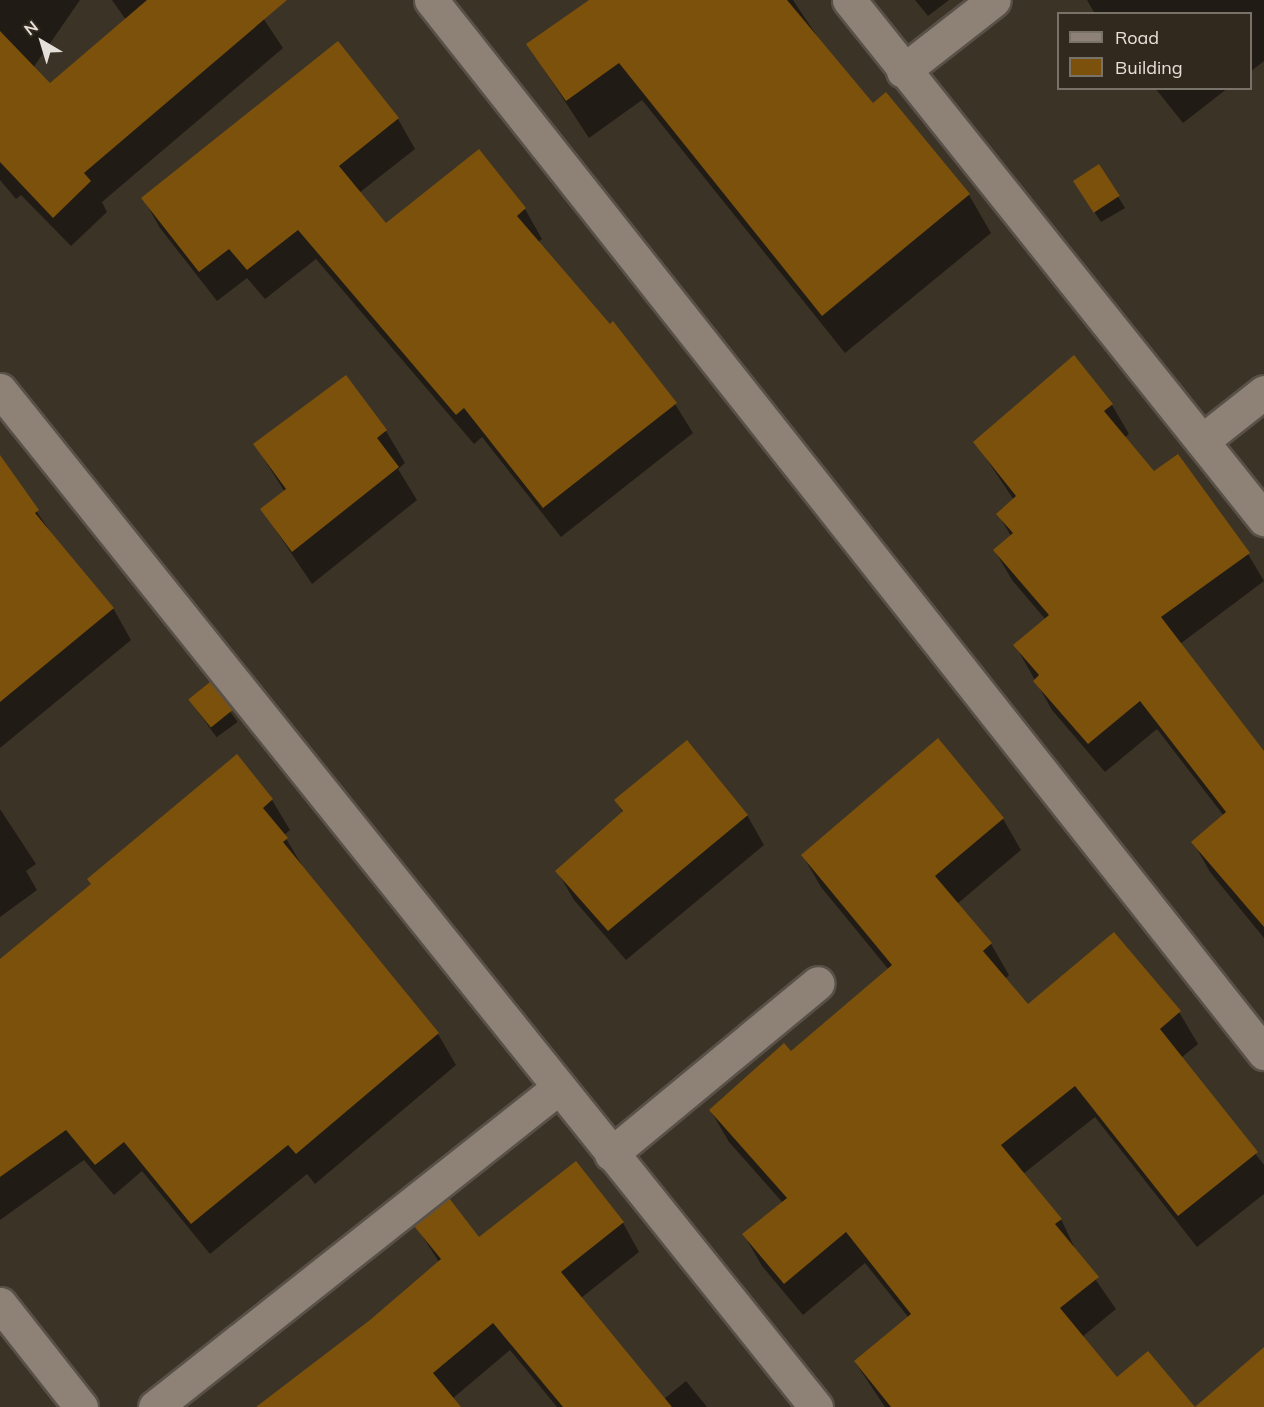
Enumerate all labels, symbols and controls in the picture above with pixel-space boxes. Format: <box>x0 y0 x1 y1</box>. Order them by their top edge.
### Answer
north arrow <box>12 12 72 72</box>
legend <box>1057 12 1252 90</box>
text: N <box>20 16 42 39</box>
text: Road <box>1115 26 1159 49</box>
text: Building <box>1115 56 1183 79</box>

